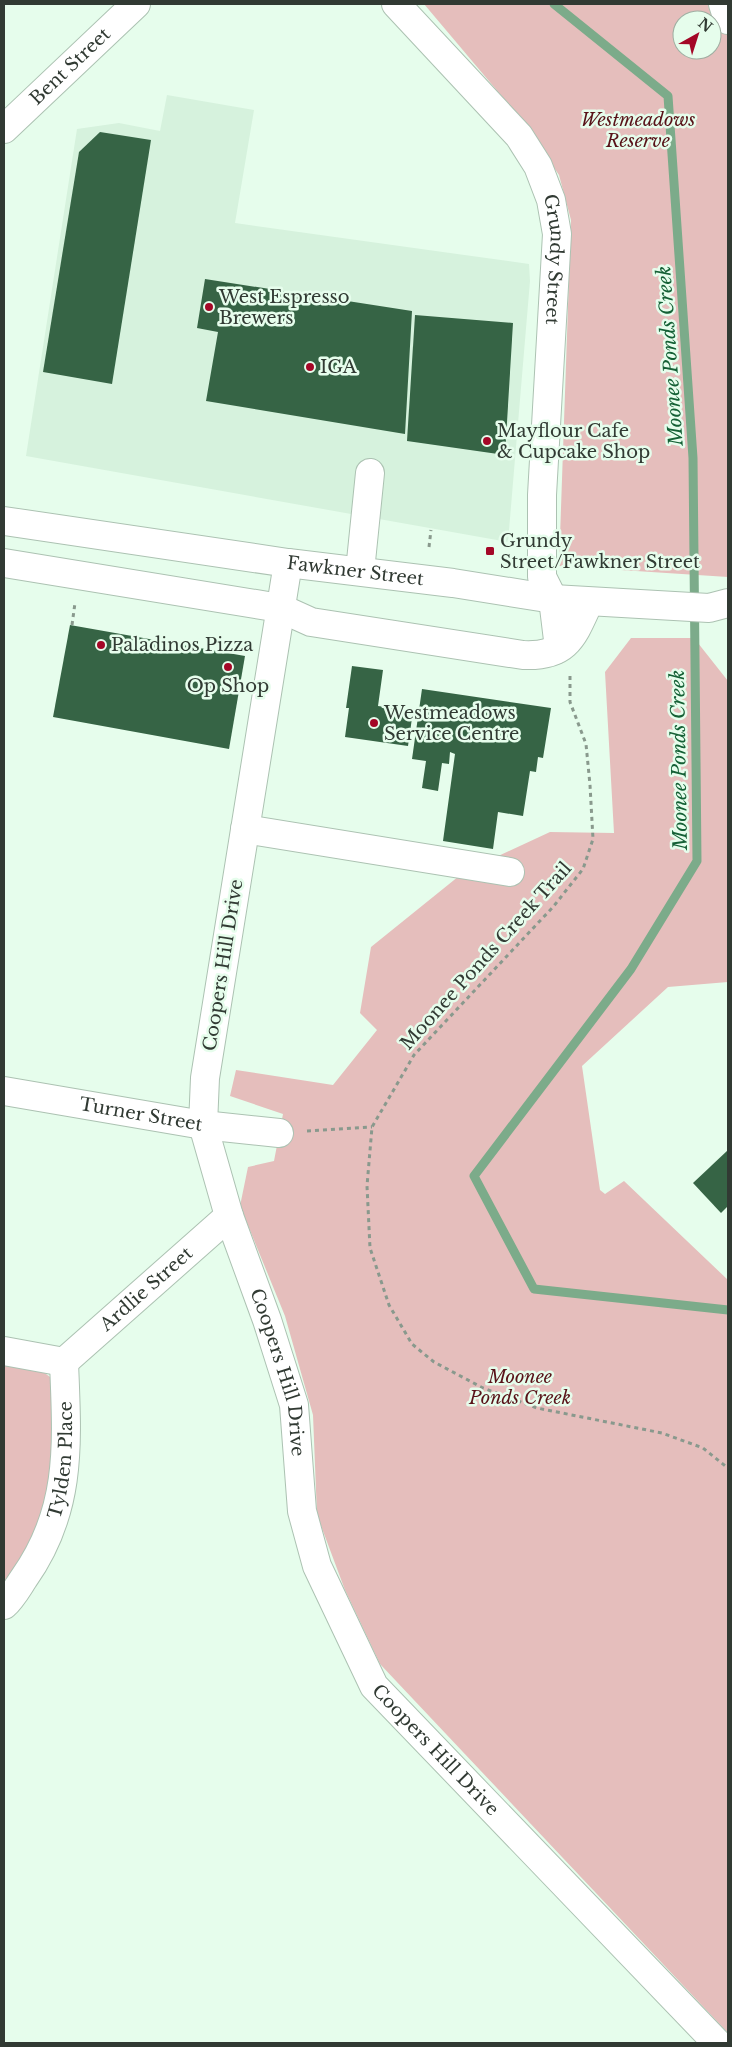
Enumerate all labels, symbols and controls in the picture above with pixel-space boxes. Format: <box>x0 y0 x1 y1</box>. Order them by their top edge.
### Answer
north arrow <box>672 10 722 60</box>
text: N <box>694 14 716 36</box>
street label: Bent Street <box>25 23 115 110</box>
park label: Westmeadows Reserve <box>581 109 696 152</box>
street label: Grundy Street <box>539 192 568 325</box>
water label: Moonee Ponds Creek <box>652 265 688 448</box>
place label: West Espresso Brewers <box>218 286 350 329</box>
marker: West Espresso Brewers <box>203 301 215 313</box>
place label: IGA <box>320 356 358 378</box>
marker: IGA <box>304 361 316 373</box>
place label: Mayflour Cafe & Cupcake Shop <box>497 420 650 463</box>
marker: Mayflour Cafe & Cupcake Shop <box>481 435 493 447</box>
place label: Grundy Street/Fawkner Street <box>500 530 700 573</box>
marker: Grundy Street/Fawkner Street <box>484 545 496 557</box>
street label: Fawkner Street <box>286 552 425 590</box>
place label: Paladinos Pizza <box>111 634 253 656</box>
marker: Paladinos Pizza <box>95 639 107 651</box>
marker: Op Shop <box>222 661 234 673</box>
water label: Moonee Ponds Creek <box>666 670 692 851</box>
place label: Op Shop <box>187 675 269 697</box>
place label: Westmeadows Service Centre <box>383 702 519 745</box>
marker: Westmeadows Service Centre <box>368 717 380 729</box>
street label: Moonee Ponds Creek Trail <box>396 858 576 1054</box>
street label: Coopers Hill Drive <box>199 878 247 1052</box>
street label: Turner Street <box>78 1093 204 1136</box>
street label: Ardlie Street <box>95 1242 197 1336</box>
street label: Coopers Hill Drive <box>245 1285 309 1457</box>
park label: Moonee Ponds Creek <box>468 1366 571 1409</box>
street label: Tylden Place <box>44 1401 77 1521</box>
street label: Coopers Hill Drive <box>367 1680 503 1820</box>

